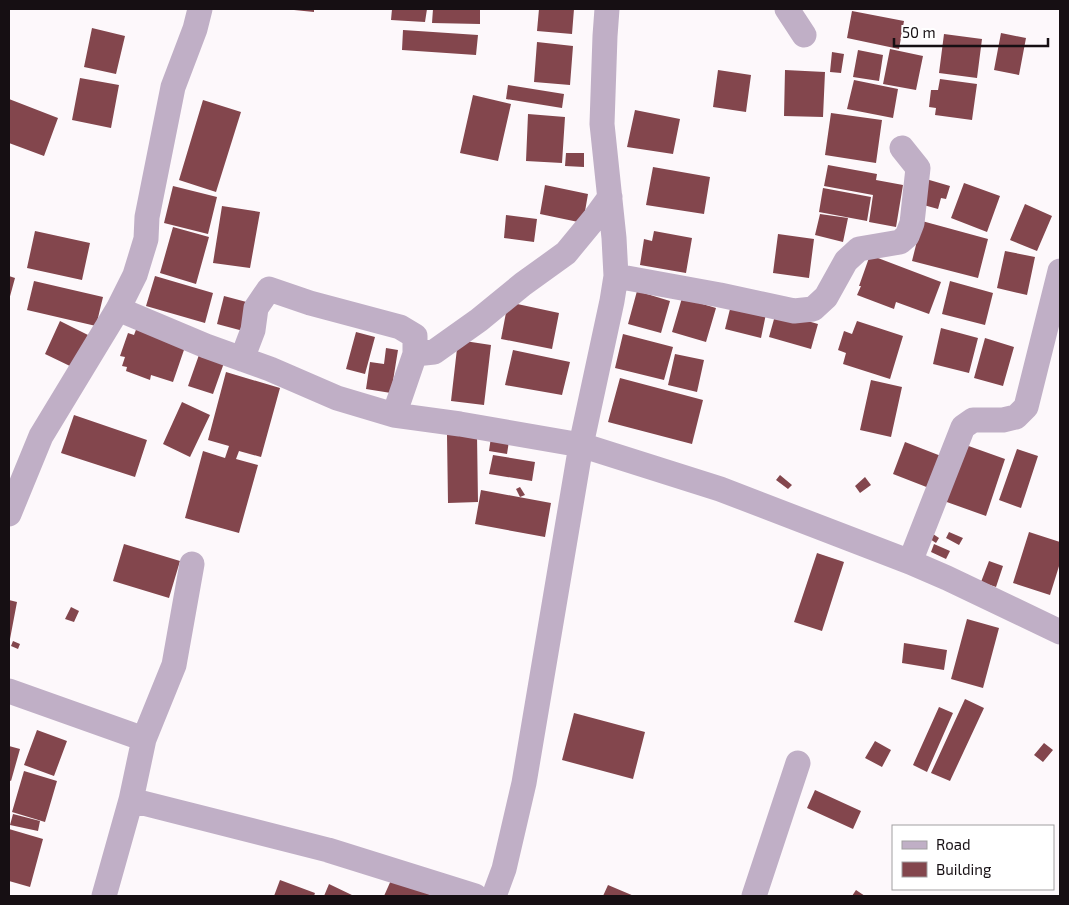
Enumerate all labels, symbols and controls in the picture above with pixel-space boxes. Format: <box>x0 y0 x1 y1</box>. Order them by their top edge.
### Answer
scale bar <box>894 15 1048 47</box>
text: 50 m <box>902 23 936 41</box>
legend <box>892 825 1054 890</box>
text: Road <box>936 835 971 853</box>
text: Building <box>936 860 992 878</box>

